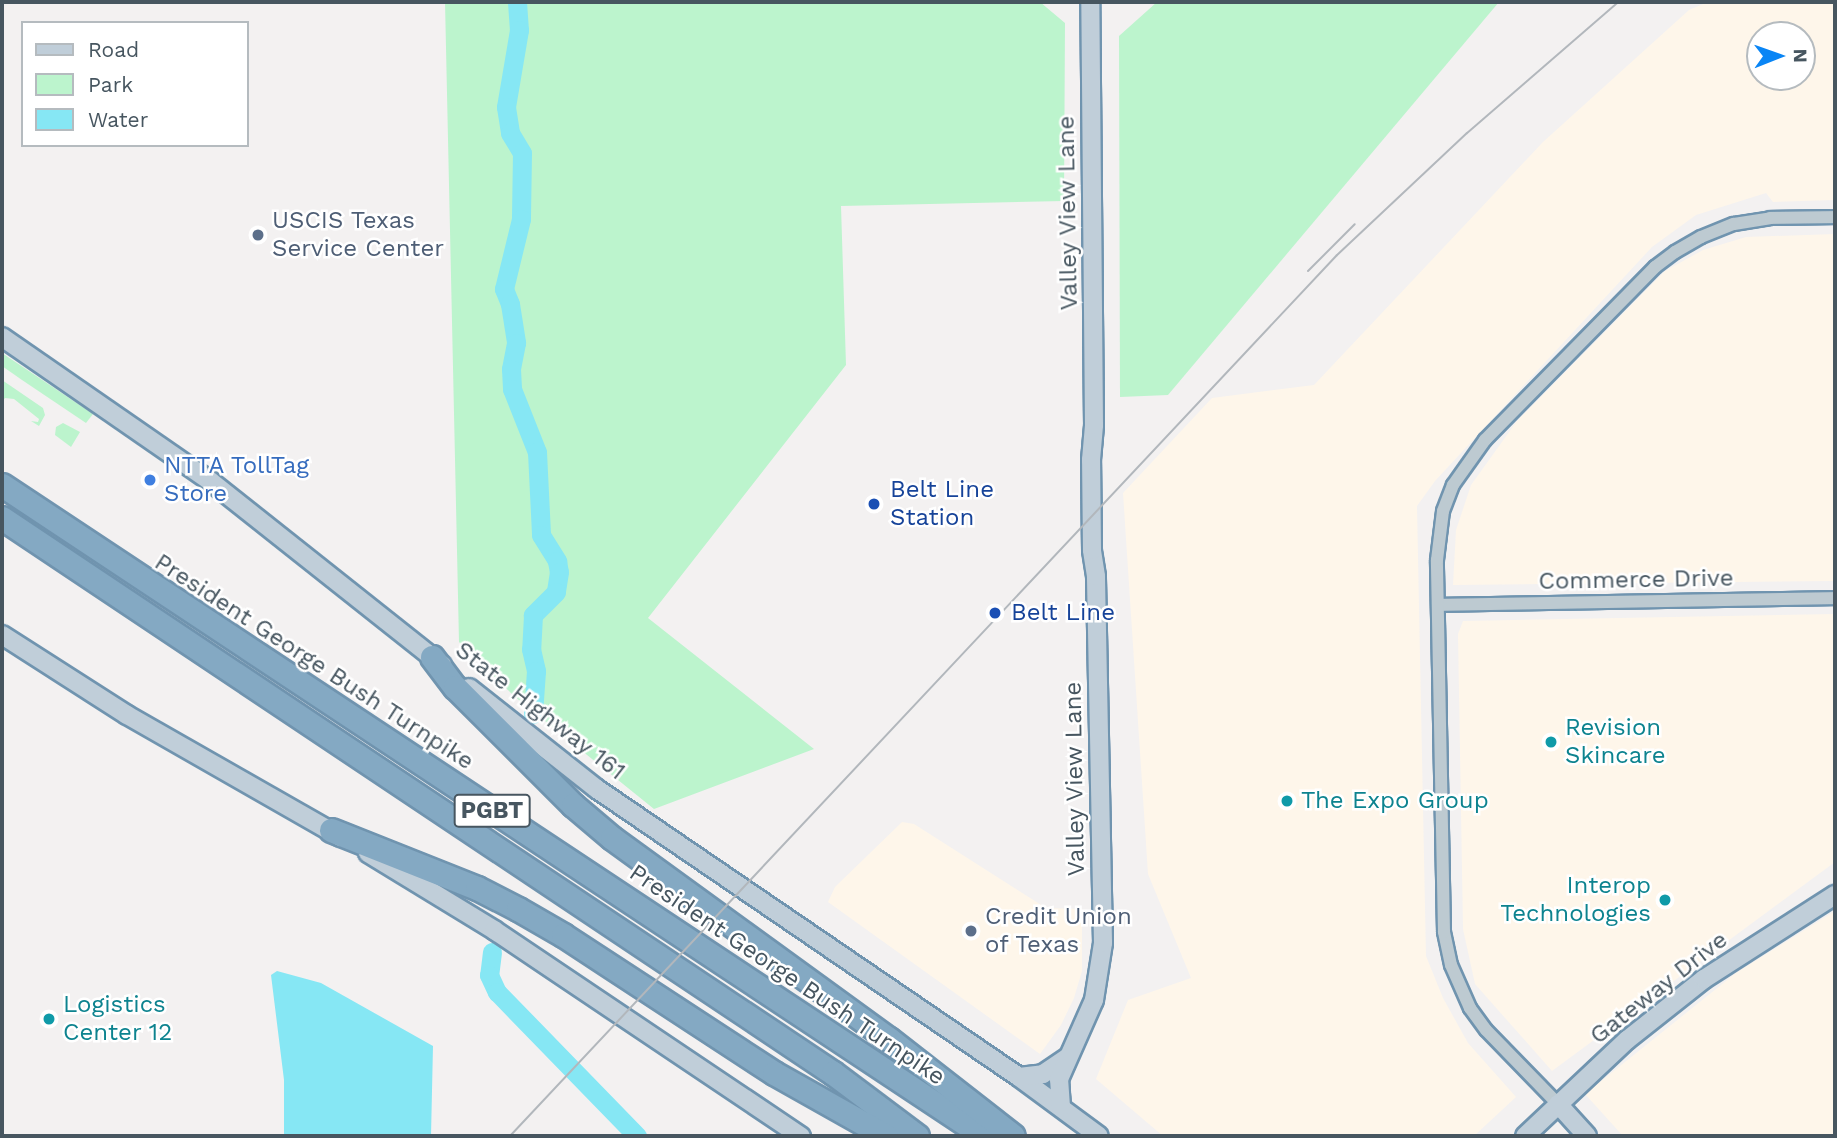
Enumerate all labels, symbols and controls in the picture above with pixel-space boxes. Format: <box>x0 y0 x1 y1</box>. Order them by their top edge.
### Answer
legend <box>21 21 248 147</box>
north arrow <box>1746 21 1816 91</box>
text: Road <box>88 37 139 62</box>
text: N <box>1789 48 1812 63</box>
text: Park <box>88 72 133 97</box>
text: Water <box>88 107 148 132</box>
street label: Valley View Lane <box>1052 114 1084 312</box>
place label: USCIS Texas Service Center <box>272 207 444 263</box>
marker: USCIS Texas Service Center <box>250 227 266 243</box>
place label: NTTA TollTag Store <box>164 452 311 508</box>
marker: NTTA TollTag Store <box>142 472 158 488</box>
place label: Belt Line Station <box>890 476 994 532</box>
marker: Belt Line Station <box>864 494 884 514</box>
street label: President George Bush Turnpike <box>149 548 479 776</box>
street label: Commerce Drive <box>1538 564 1734 596</box>
place label: Belt Line <box>1011 599 1115 627</box>
marker: Belt Line <box>985 603 1005 623</box>
street label: State Highway 161 <box>449 635 631 787</box>
street label: Valley View Lane <box>1059 680 1091 878</box>
place label: Revision Skincare <box>1565 714 1666 770</box>
marker: Revision Skincare <box>1543 734 1559 750</box>
place label: The Expo Group <box>1301 787 1489 815</box>
road number: PGBT <box>454 792 530 831</box>
marker: The Expo Group <box>1279 793 1295 809</box>
street label: President George Bush Turnpike <box>623 858 951 1092</box>
place label: Interop Technologies <box>1500 872 1651 928</box>
marker: Interop Technologies <box>1657 892 1673 908</box>
place label: Credit Union of Texas <box>985 903 1132 959</box>
marker: Credit Union of Texas <box>963 923 979 939</box>
street label: Gateway Drive <box>1584 925 1734 1051</box>
place label: Logistics Center 12 <box>63 991 173 1047</box>
marker: Logistics Center 12 <box>41 1011 57 1027</box>

